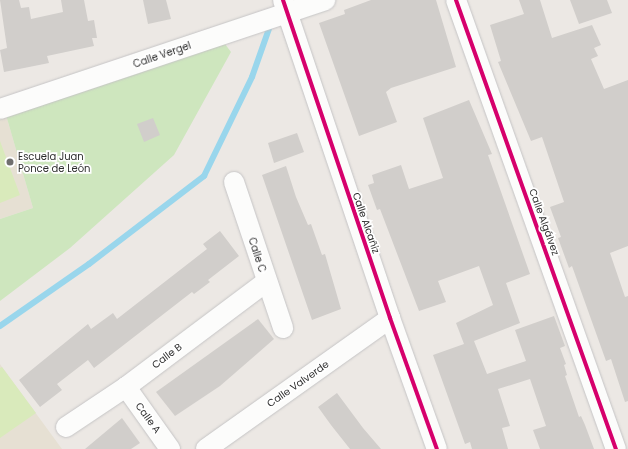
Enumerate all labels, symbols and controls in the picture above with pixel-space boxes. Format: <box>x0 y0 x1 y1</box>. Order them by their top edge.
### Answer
street label: Calle Vergel <box>132 39 192 71</box>
place label: Escuela Juan Ponce de León <box>18 150 90 174</box>
marker: Escuela Juan Ponce de León <box>5 157 15 167</box>
street label: Calle Algálvez <box>526 187 562 257</box>
street label: Calle Alcañiz <box>350 191 382 255</box>
street label: Calle C <box>246 236 268 274</box>
street label: Calle B <box>150 341 184 371</box>
street label: Calle Valverde <box>265 358 331 410</box>
street label: Calle A <box>133 400 163 436</box>

